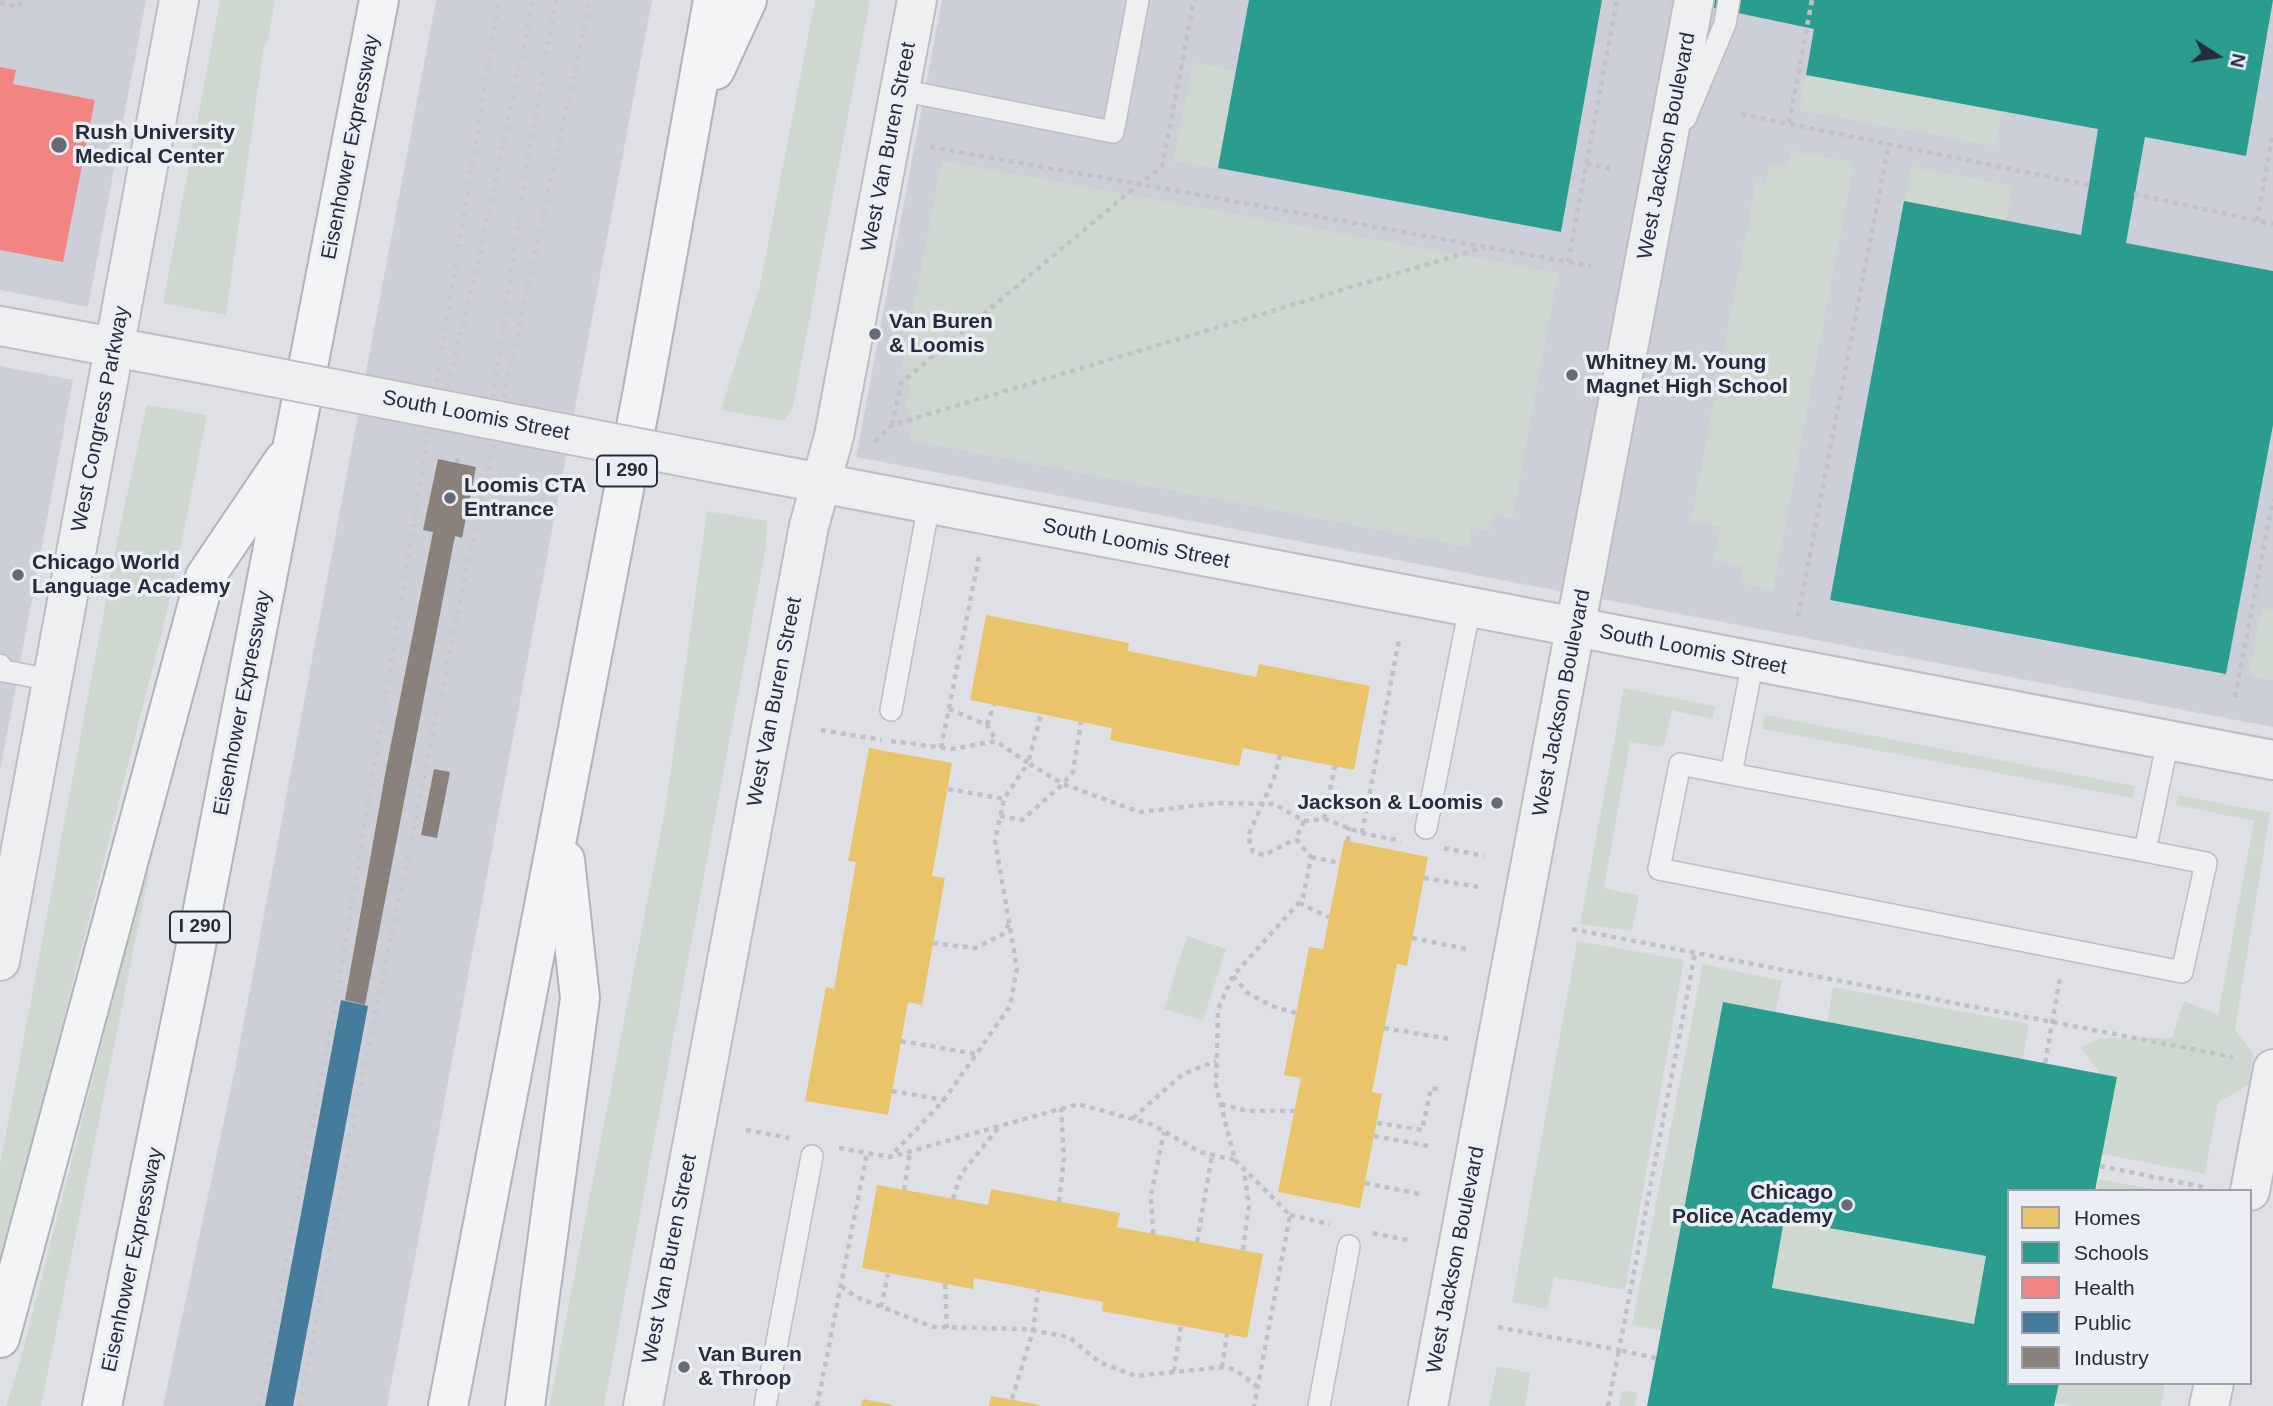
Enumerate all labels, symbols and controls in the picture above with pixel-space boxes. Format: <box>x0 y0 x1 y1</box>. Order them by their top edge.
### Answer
north arrow <box>2182 21 2252 91</box>
street label: West Jackson Boulevard <box>1633 30 1701 262</box>
street label: Eisenhower Expressway <box>317 32 385 262</box>
street label: West Van Buren Street <box>856 40 922 254</box>
text: N <box>2226 52 2250 69</box>
place label: Rush University Medical Center <box>75 120 235 170</box>
marker: Rush University Medical Center <box>49 135 69 155</box>
street label: West Congress Parkway <box>67 304 135 534</box>
place label: Van Buren & Loomis <box>889 309 993 359</box>
marker: Van Buren & Loomis <box>867 326 883 342</box>
place label: Whitney M. Young Magnet High School <box>1586 350 1788 400</box>
marker: Whitney M. Young Magnet High School <box>1564 367 1580 383</box>
street label: South Loomis Street <box>380 385 572 447</box>
road number: I 290 <box>597 456 657 486</box>
place label: Loomis CTA Entrance <box>464 473 586 523</box>
marker: Loomis CTA Entrance <box>442 490 458 506</box>
street label: South Loomis Street <box>1040 513 1232 575</box>
place label: Chicago World Language Academy <box>32 550 230 600</box>
marker: Chicago World Language Academy <box>10 567 26 583</box>
street label: West Jackson Boulevard <box>1528 587 1596 819</box>
street label: Eisenhower Expressway <box>209 588 277 818</box>
street label: West Van Buren Street <box>742 595 808 809</box>
street label: South Loomis Street <box>1597 619 1789 681</box>
place label: Jackson & Loomis <box>1297 790 1483 816</box>
marker: Jackson & Loomis <box>1489 795 1505 811</box>
road number: I 290 <box>170 911 230 942</box>
street label: West Jackson Boulevard <box>1422 1144 1490 1376</box>
street label: Eisenhower Expressway <box>97 1145 169 1375</box>
street label: West Van Buren Street <box>637 1152 703 1366</box>
place label: Chicago Police Academy <box>1672 1180 1833 1230</box>
legend <box>2007 1189 2252 1385</box>
marker: Chicago Police Academy <box>1839 1197 1855 1213</box>
text: Homes <box>2074 1206 2141 1229</box>
text: Schools <box>2074 1241 2149 1264</box>
text: Health <box>2074 1276 2135 1299</box>
text: Public <box>2074 1311 2131 1334</box>
place label: Van Buren & Throop <box>698 1342 802 1392</box>
text: Industry <box>2074 1346 2149 1369</box>
marker: Van Buren & Throop <box>676 1359 692 1375</box>

